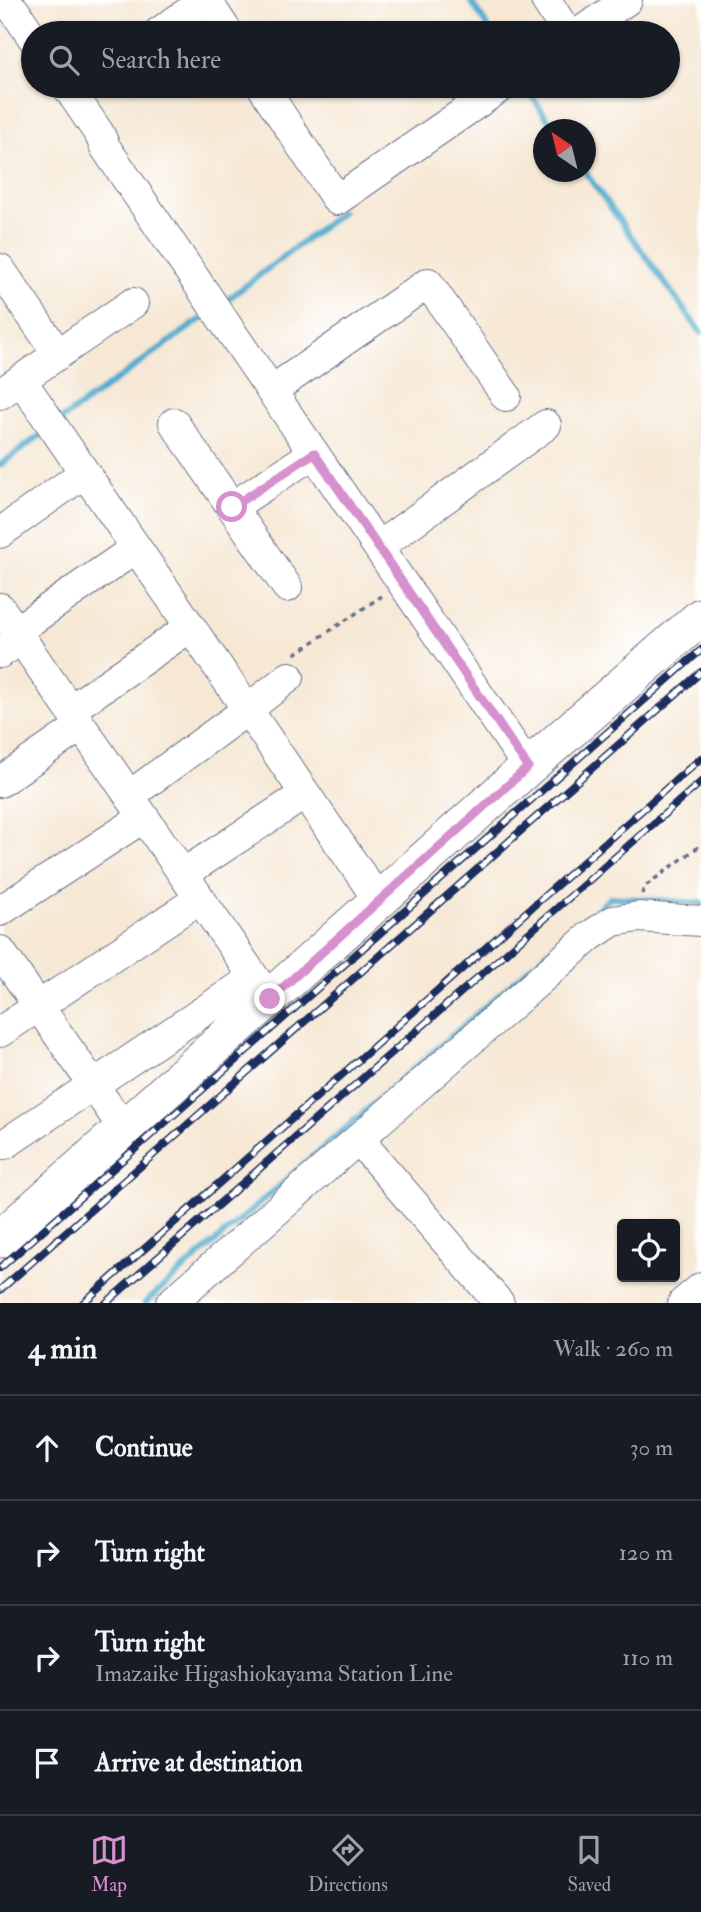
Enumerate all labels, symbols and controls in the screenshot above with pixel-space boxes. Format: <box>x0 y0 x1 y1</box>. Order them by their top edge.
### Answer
search box <box>21 21 680 98</box>
icon: search <box>45 41 83 79</box>
text: Search here <box>101 44 221 76</box>
north arrow <box>533 119 596 182</box>
route start <box>216 491 247 522</box>
route end <box>254 983 285 1014</box>
map controls <box>617 1219 680 1282</box>
button: locate <box>617 1219 680 1282</box>
text: 4 min <box>28 1330 97 1367</box>
text: Walk · 260 m <box>553 1334 673 1363</box>
icon: ahead <box>28 1429 66 1467</box>
text: Continue <box>95 1432 193 1464</box>
text: 30 m <box>630 1433 673 1462</box>
icon: right <box>28 1534 66 1572</box>
text: Turn right <box>95 1537 205 1569</box>
text: 120 m <box>619 1538 673 1567</box>
text: Turn right <box>95 1627 205 1659</box>
icon: right <box>28 1639 66 1677</box>
text: 110 m <box>622 1643 673 1672</box>
text: Imazaike Higashiokayama Station Line <box>95 1659 453 1688</box>
icon: arrive <box>28 1744 66 1782</box>
text: Arrive at destination <box>95 1747 303 1779</box>
tab: Map <box>90 1831 128 1897</box>
tab: Directions <box>308 1831 388 1897</box>
tab: Saved <box>568 1831 611 1897</box>

